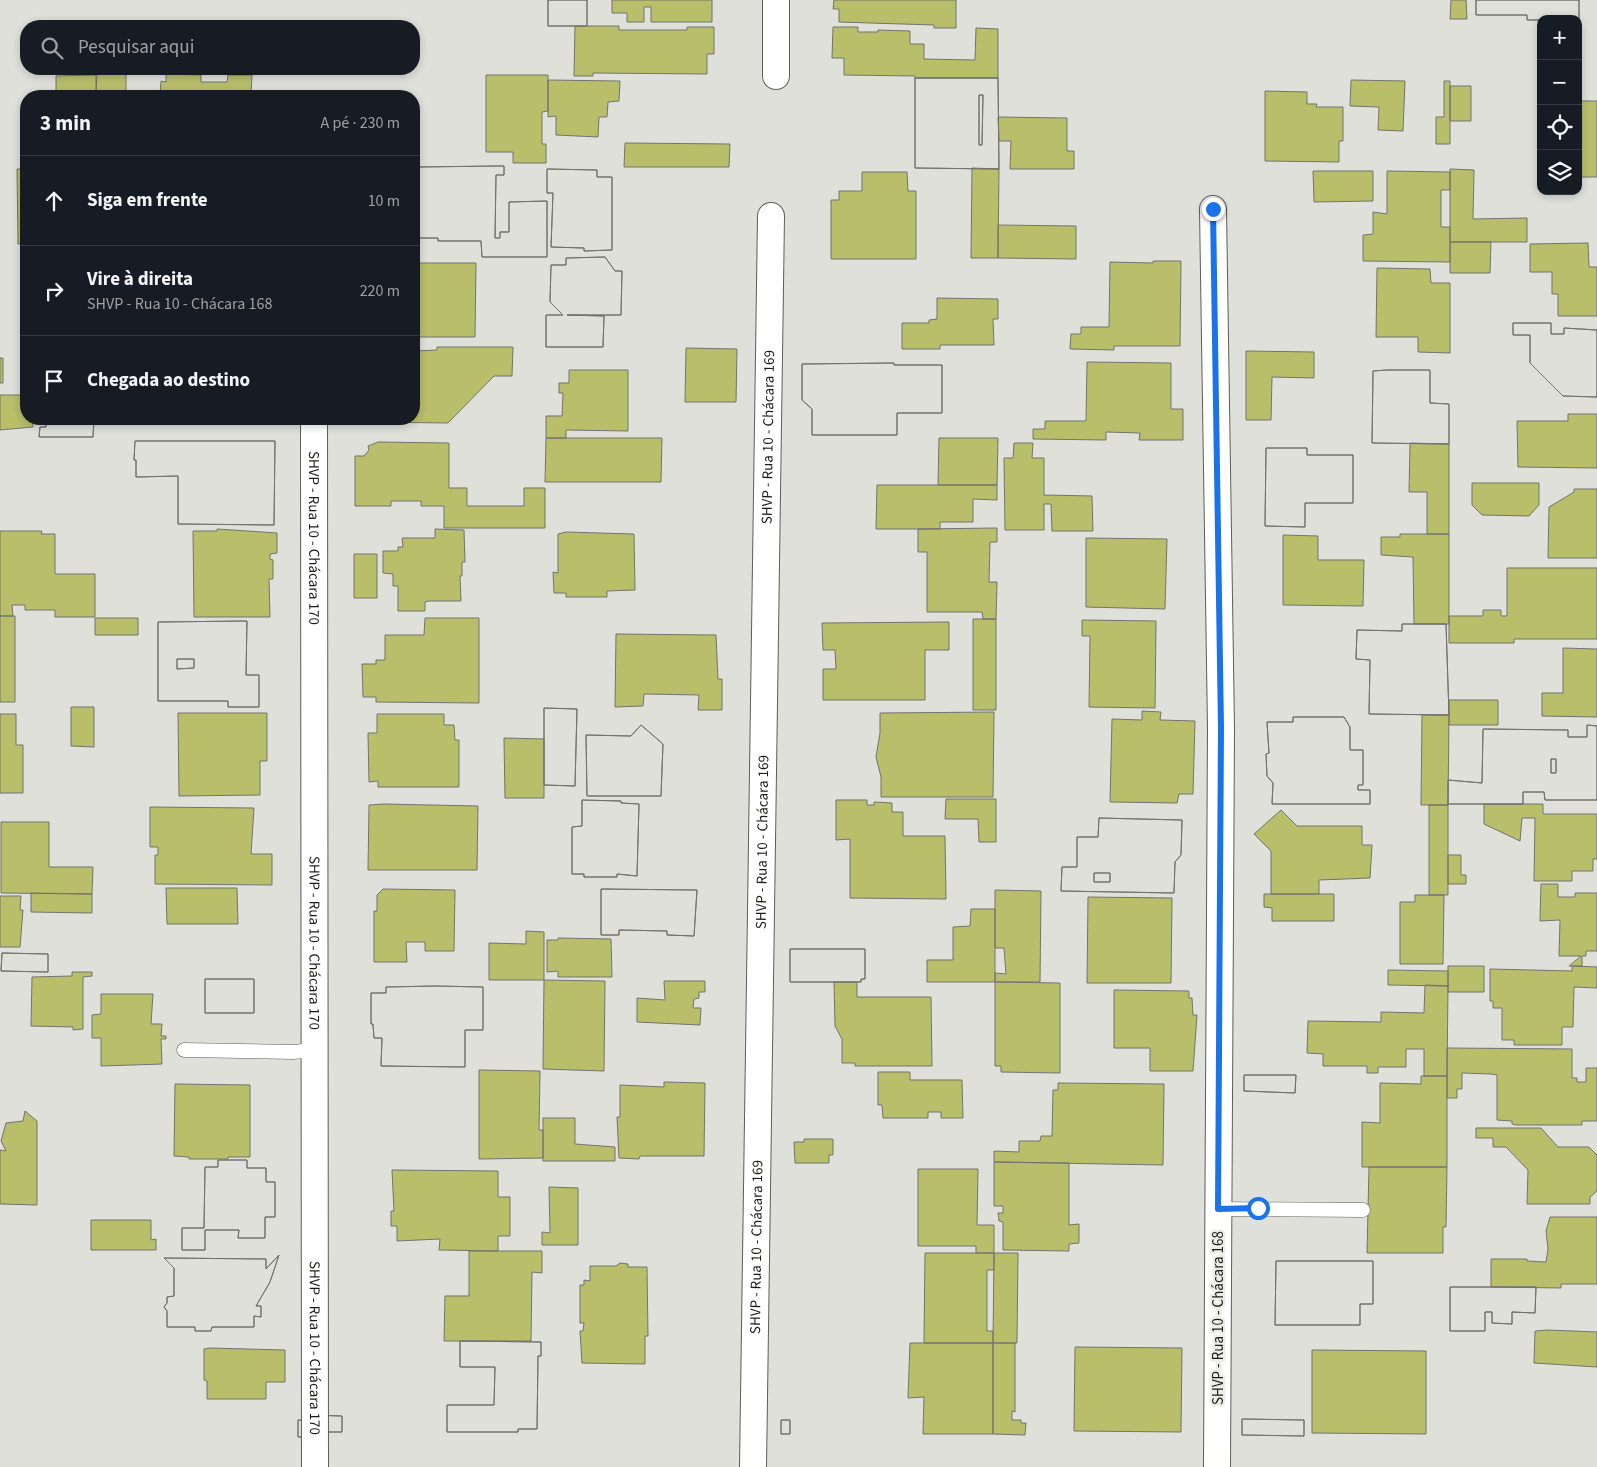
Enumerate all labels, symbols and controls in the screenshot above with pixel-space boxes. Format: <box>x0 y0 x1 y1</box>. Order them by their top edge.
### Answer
map controls <box>1537 15 1582 195</box>
button: + <box>1537 15 1582 60</box>
search box <box>20 20 420 75</box>
icon: search <box>38 34 66 62</box>
text: Pesquisar aqui <box>78 34 194 61</box>
button: − <box>1537 60 1582 105</box>
button: locate <box>1537 105 1582 150</box>
text: 3 min <box>40 108 91 138</box>
text: A pé · 230 m <box>321 112 400 134</box>
button: layers <box>1537 150 1582 195</box>
icon: ahead <box>40 187 68 215</box>
text: Siga em frente <box>87 187 208 214</box>
text: 10 m <box>368 190 400 212</box>
route end <box>1202 198 1225 221</box>
text: Vire à direita <box>87 266 193 293</box>
icon: right <box>40 277 68 305</box>
text: 220 m <box>360 280 400 302</box>
text: SHVP - Rua 10 - Chácara 168 <box>87 293 272 315</box>
street label: SHVP - Rua 10 - Chácara 169 <box>756 350 780 524</box>
icon: arrive <box>40 367 68 395</box>
text: Chegada ao destino <box>87 367 250 394</box>
street label: SHVP - Rua 10 - Chácara 170 <box>304 451 325 625</box>
street label: SHVP - Rua 10 - Chácara 169 <box>750 755 774 929</box>
street label: SHVP - Rua 10 - Chácara 170 <box>304 856 325 1030</box>
street label: SHVP - Rua 10 - Chácara 169 <box>744 1160 768 1334</box>
route start <box>1247 1197 1270 1220</box>
street label: SHVP - Rua 10 - Chácara 168 <box>1208 1231 1229 1405</box>
street label: SHVP - Rua 10 - Chácara 170 <box>304 1261 325 1435</box>

